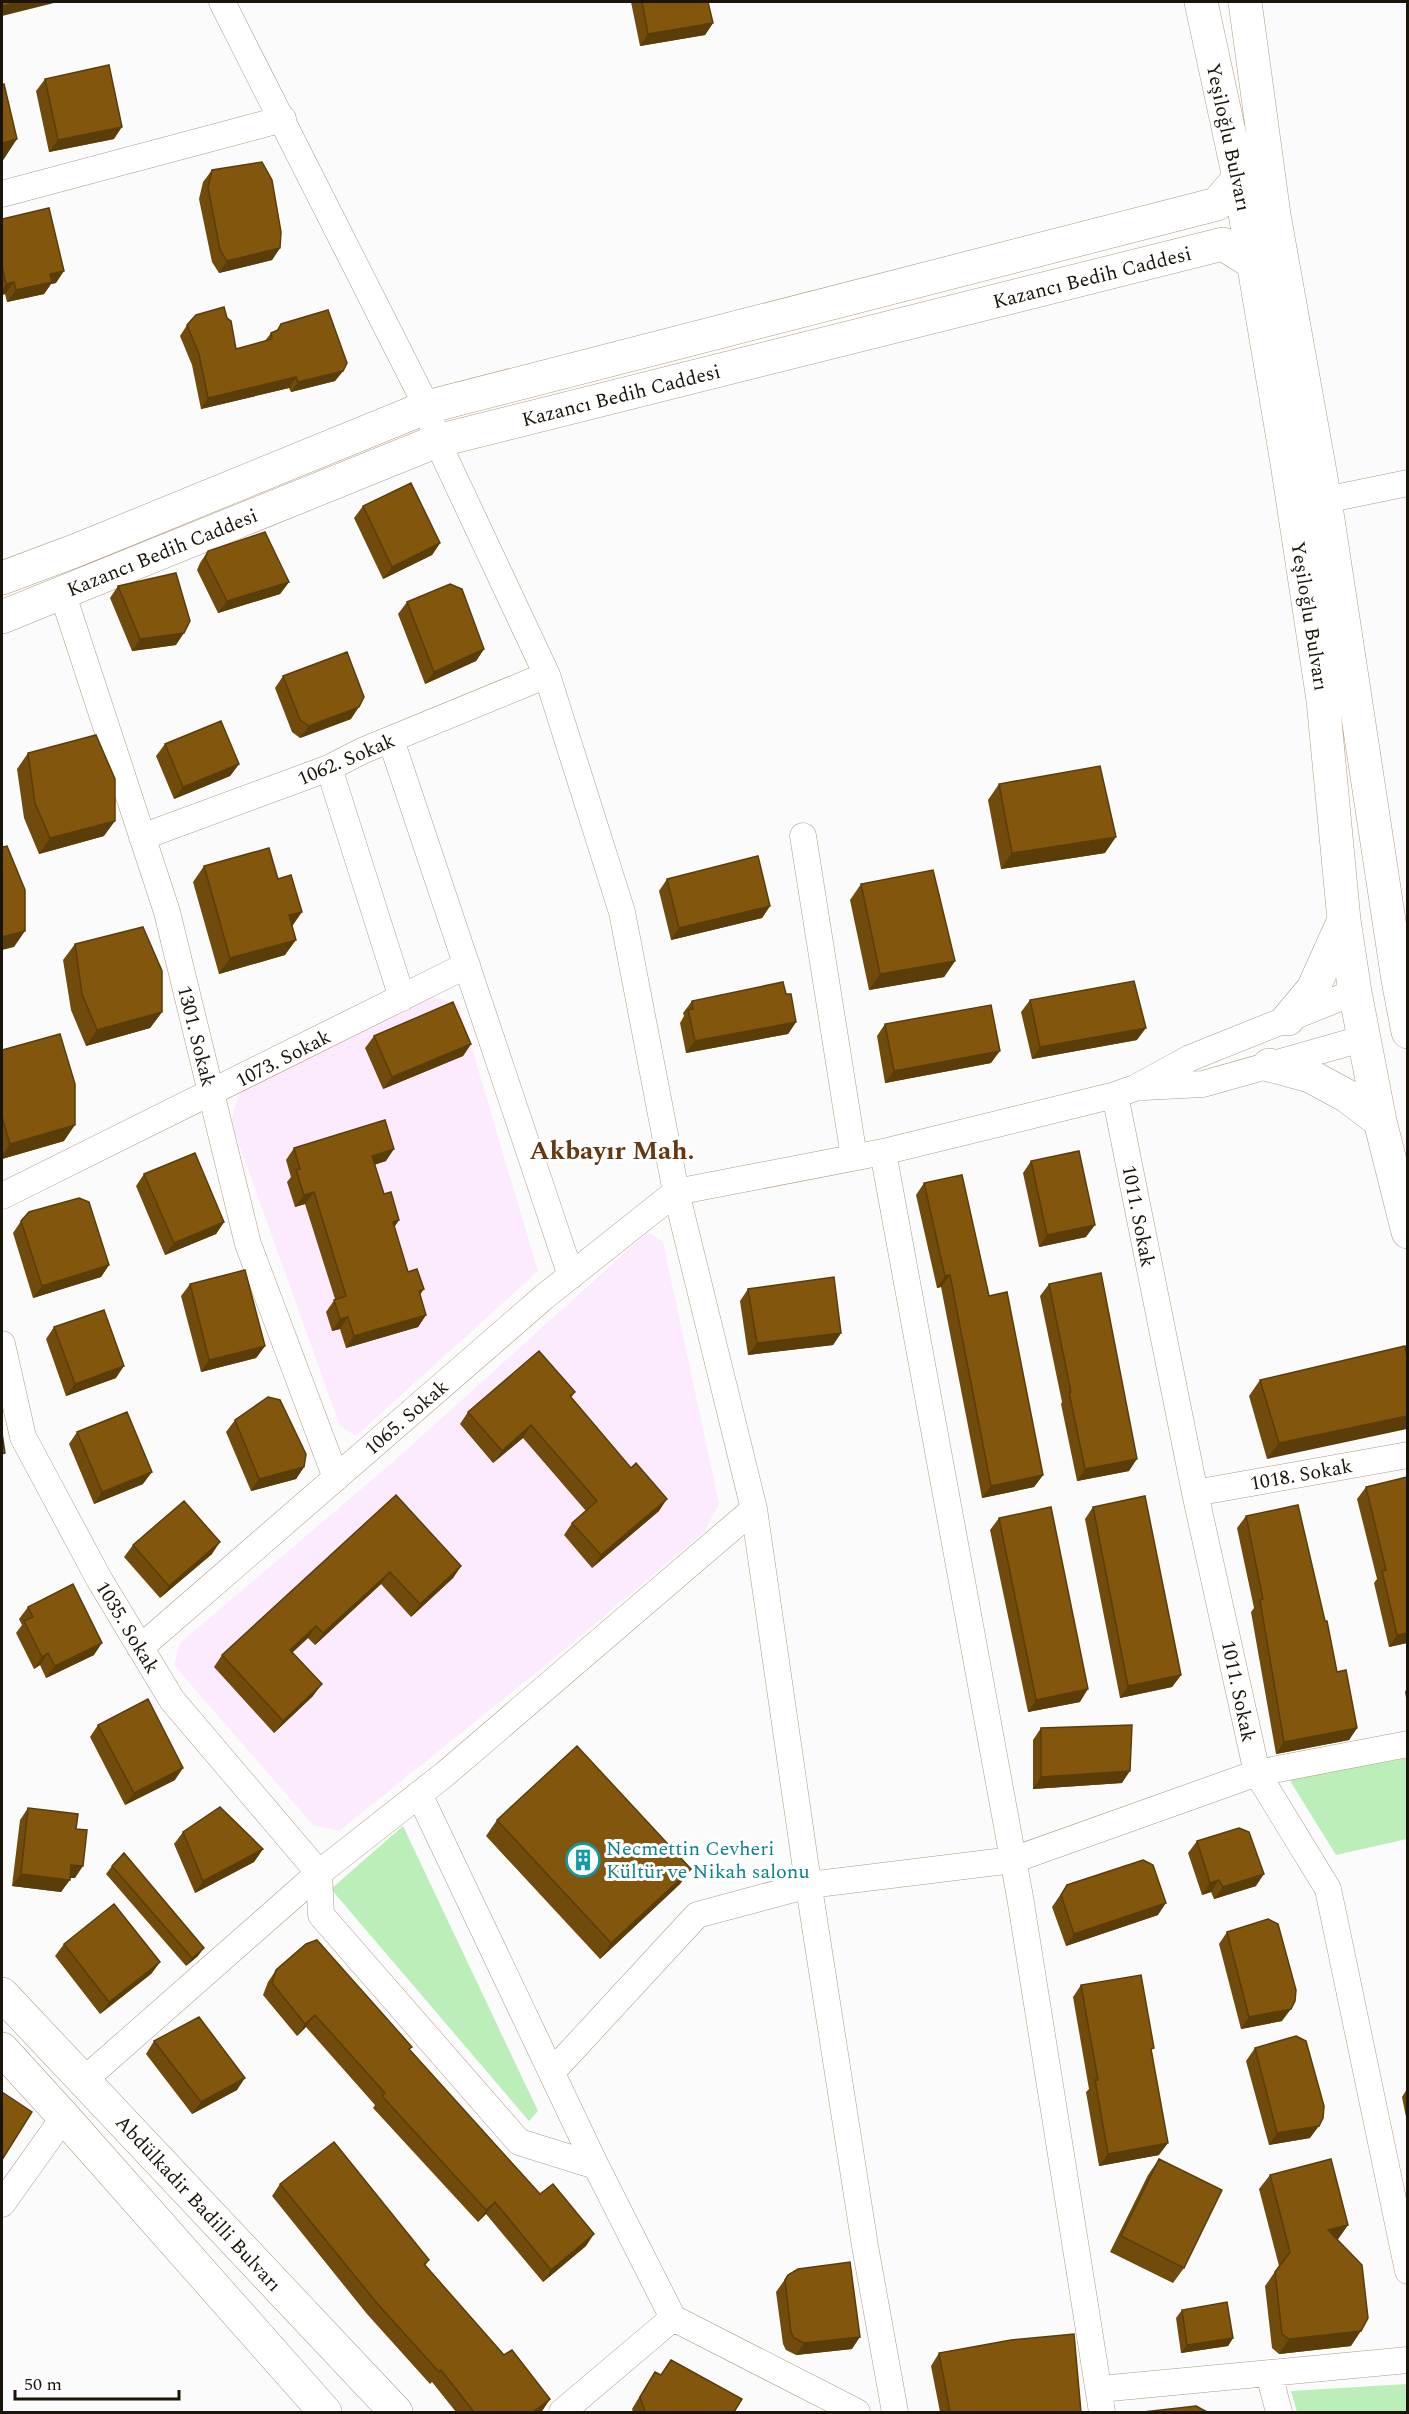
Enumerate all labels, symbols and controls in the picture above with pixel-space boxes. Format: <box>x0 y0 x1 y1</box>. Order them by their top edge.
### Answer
street label: Yeşiloğlu Bulvarı <box>1198 60 1258 214</box>
street label: Kazancı Bedih Caddesi <box>990 239 1195 317</box>
street label: Kazancı Bedih Caddesi <box>519 357 724 435</box>
street label: Kazancı Bedih Caddesi <box>62 501 262 605</box>
street label: Yeşiloğlu Bulvarı <box>1282 539 1336 693</box>
street label: 1062. Sokak <box>293 726 400 794</box>
street label: 1301. Sokak <box>169 982 223 1090</box>
street label: 1073. Sokak <box>231 1022 336 1096</box>
district label: Akbayır Mah. <box>530 1131 694 1171</box>
street label: 1011. Sokak <box>1113 1163 1163 1270</box>
street label: 1065. Sokak <box>358 1372 456 1463</box>
street label: 1018. Sokak <box>1248 1451 1355 1499</box>
street label: 1035. Sokak <box>88 1575 167 1680</box>
street label: 1011. Sokak <box>1213 1637 1263 1745</box>
place label: Necmettin Cevheri Kültür ve Nikah salonu <box>606 1834 810 1887</box>
building icon: Necmettin Cevheri Kültür ve Nikah salonu <box>565 1842 601 1878</box>
street label: Abdülkadir Badilli Bulvarı <box>108 2108 289 2299</box>
scale bar <box>15 2363 178 2401</box>
text: 50 m <box>24 2371 62 2398</box>

